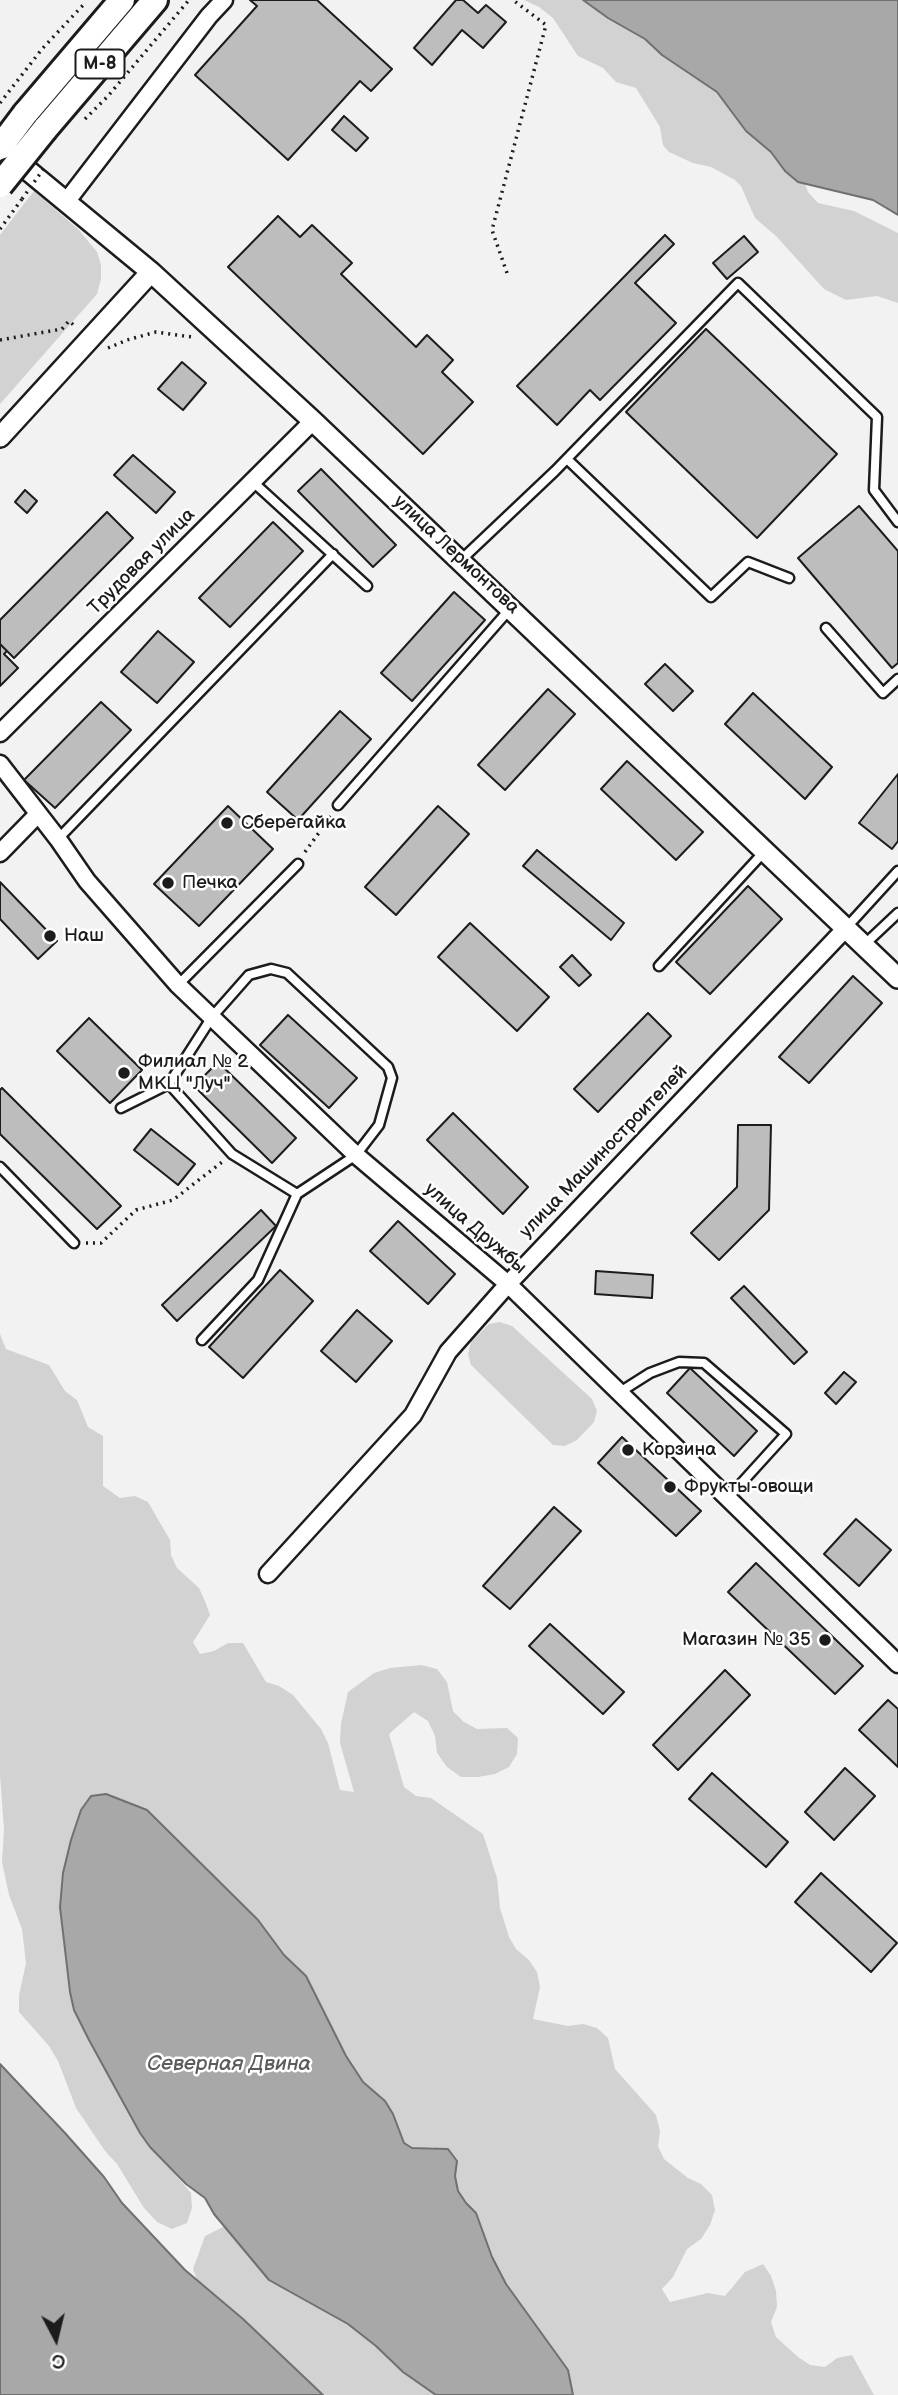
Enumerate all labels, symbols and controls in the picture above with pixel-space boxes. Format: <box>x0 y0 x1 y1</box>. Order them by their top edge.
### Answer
road number: М-8 <box>76 50 124 78</box>
street label: улица Лермонтова <box>388 491 524 619</box>
street label: Трудовая улица <box>84 504 200 620</box>
place label: Сберегайка <box>241 812 346 834</box>
marker: Сберегайка <box>219 815 235 831</box>
place label: Печка <box>182 872 238 894</box>
marker: Печка <box>160 875 176 891</box>
place label: Наш <box>64 925 104 947</box>
marker: Наш <box>42 928 58 944</box>
place label: Филиал № 2 МКЦ "Луч" <box>138 1051 249 1095</box>
street label: улица Машиностроителей <box>515 1061 693 1243</box>
marker: Филиал № 2 МКЦ "Луч" <box>116 1065 132 1081</box>
street label: улица Дружбы <box>419 1178 531 1280</box>
place label: Корзина <box>642 1439 716 1461</box>
marker: Корзина <box>620 1442 636 1458</box>
place label: Фрукты-овощи <box>684 1476 814 1498</box>
marker: Фрукты-овощи <box>662 1479 678 1495</box>
place label: Магазин № 35 <box>682 1629 811 1651</box>
marker: Магазин № 35 <box>817 1632 833 1648</box>
water label: Северная Двина <box>147 2052 311 2078</box>
north arrow <box>21 2304 91 2374</box>
text: С <box>51 2348 67 2373</box>

